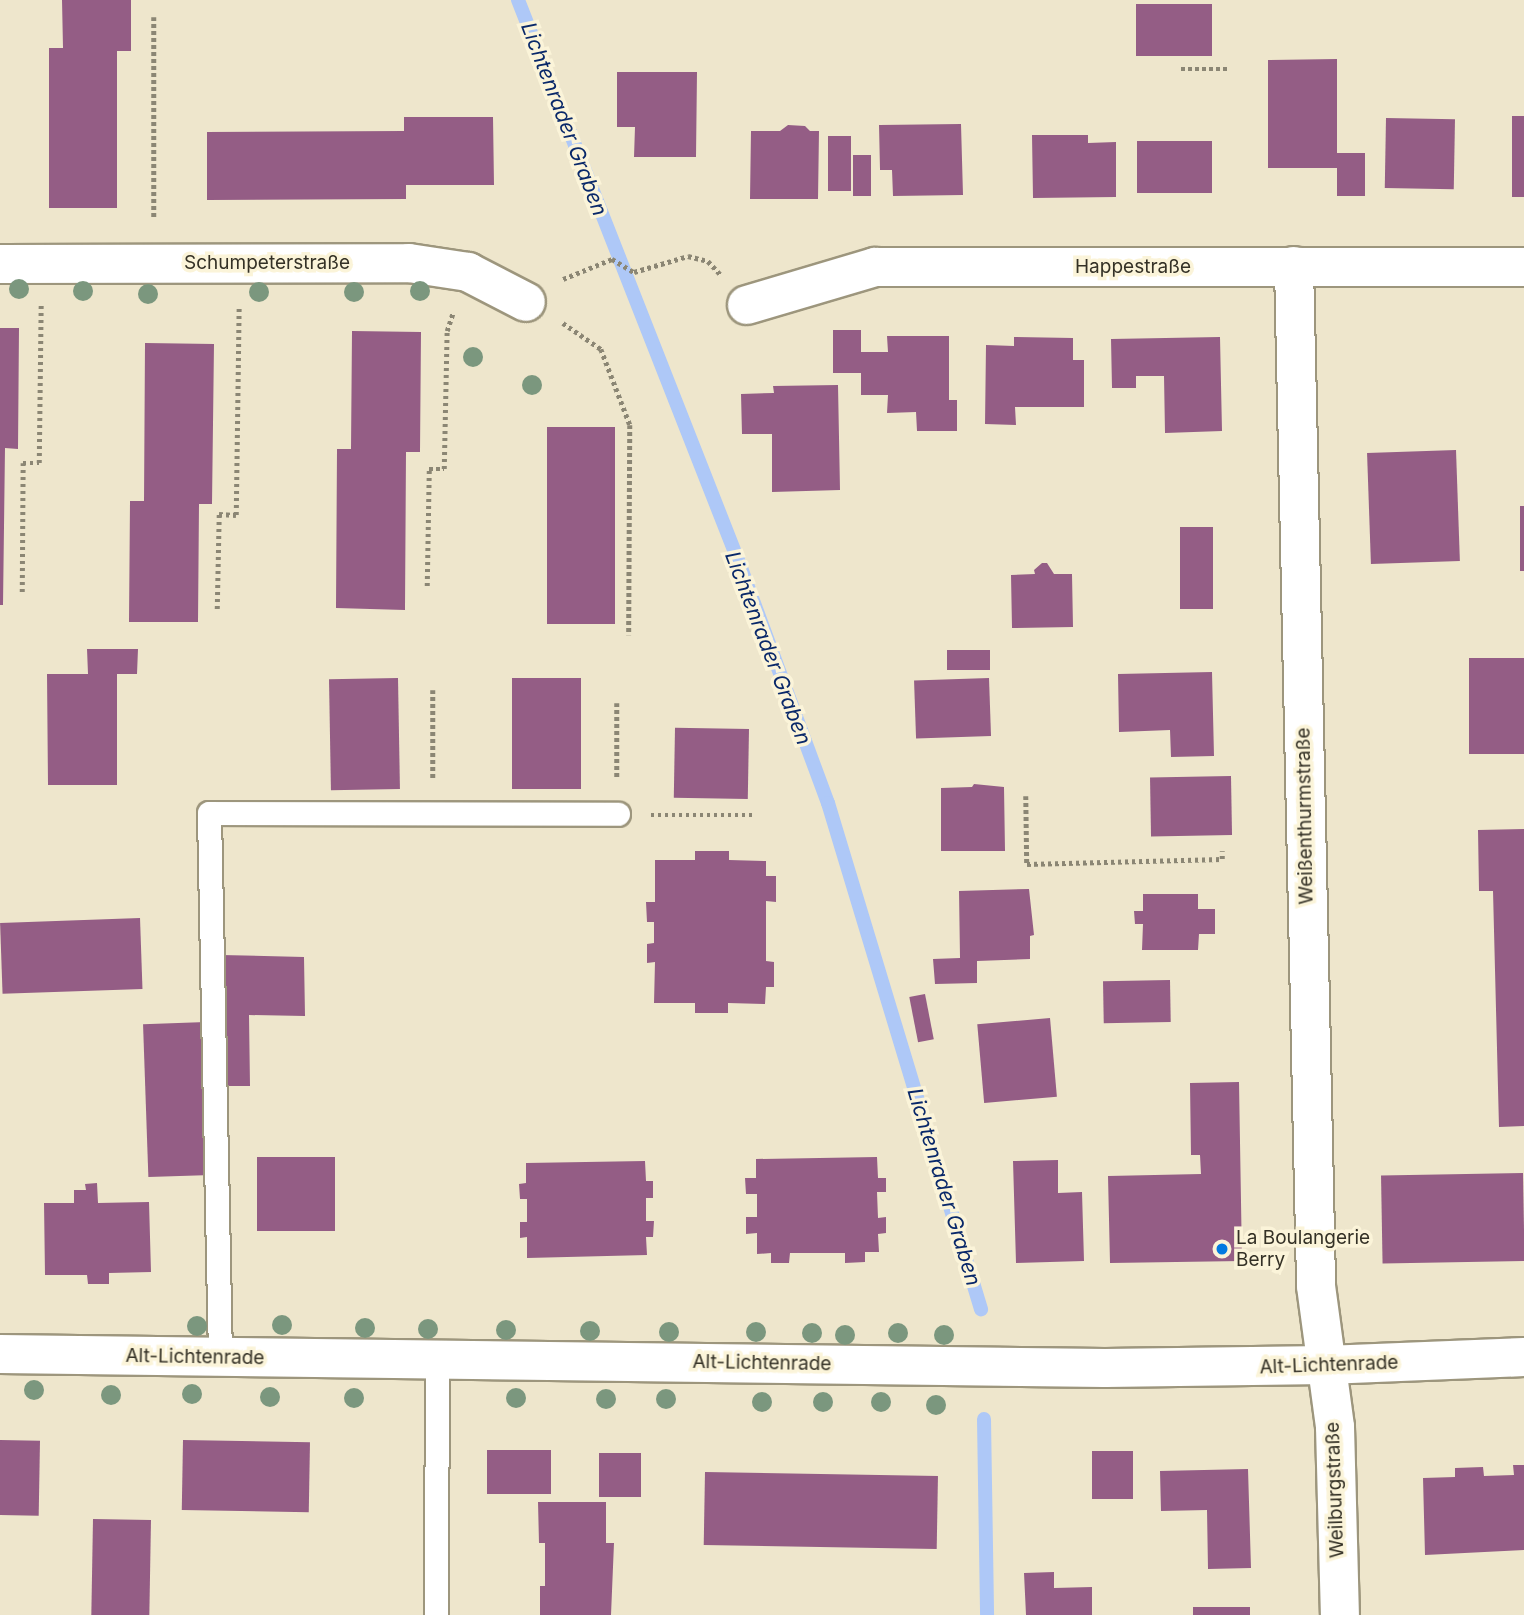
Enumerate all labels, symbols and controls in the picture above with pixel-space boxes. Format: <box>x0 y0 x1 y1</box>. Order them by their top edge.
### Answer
water label: Lichtenrader Graben <box>515 19 613 219</box>
street label: Schumpeterstraße <box>184 252 350 274</box>
street label: Happestraße <box>1075 256 1191 278</box>
water label: Lichtenrader Graben <box>719 548 817 748</box>
street label: Weißenthurmstraße <box>1292 727 1318 905</box>
water label: Lichtenrader Graben <box>902 1085 986 1289</box>
place label: La Boulangerie Berry <box>1236 1227 1370 1271</box>
marker: La Boulangerie Berry <box>1214 1241 1230 1257</box>
street label: Alt-Lichtenrade <box>125 1344 265 1370</box>
street label: Alt-Lichtenrade <box>692 1350 832 1376</box>
street label: Alt-Lichtenrade <box>1259 1351 1399 1379</box>
street label: Weilburgstraße <box>1321 1422 1349 1558</box>

